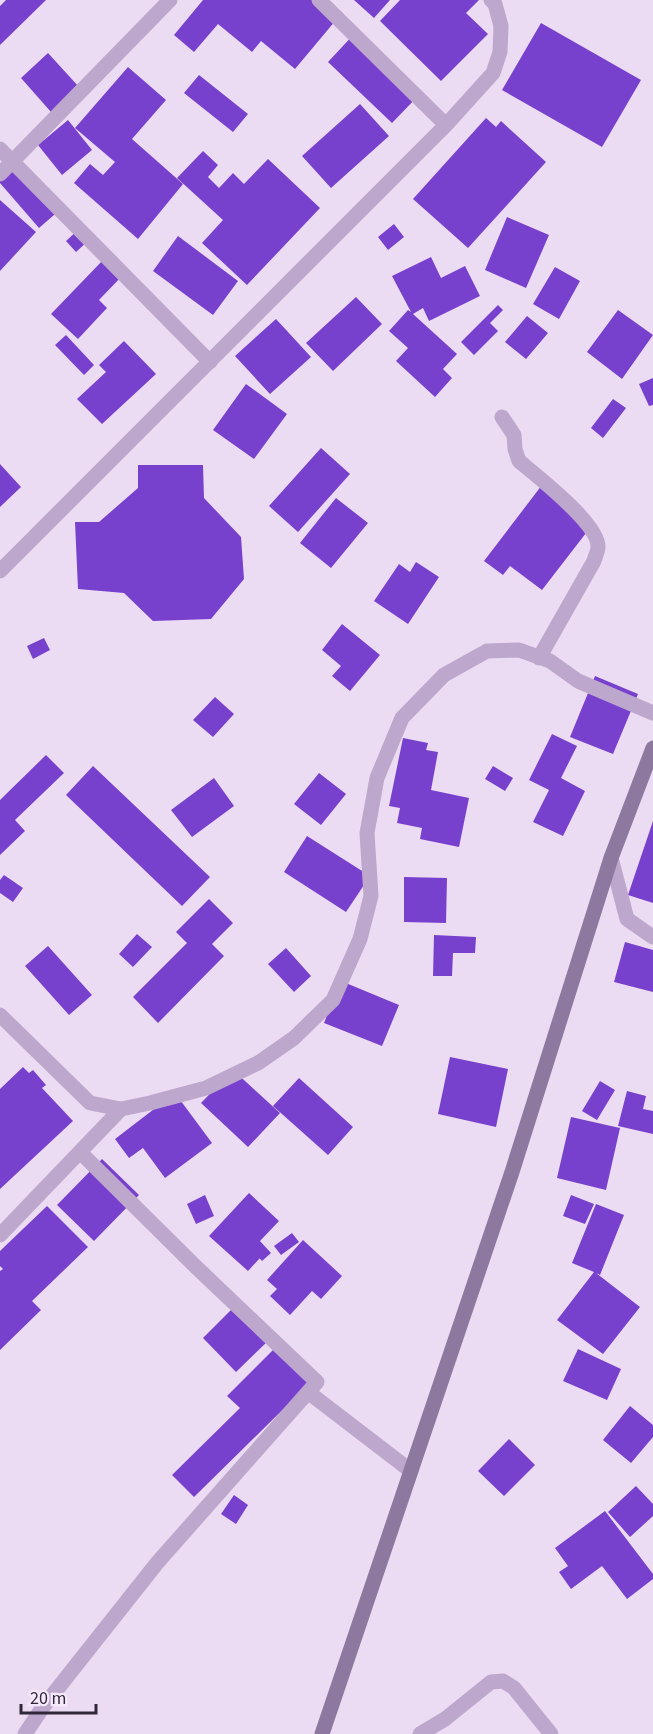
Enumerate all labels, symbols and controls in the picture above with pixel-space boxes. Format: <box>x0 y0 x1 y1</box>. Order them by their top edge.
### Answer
scale bar <box>21 1677 96 1715</box>
text: 20 m <box>30 1686 66 1711</box>

